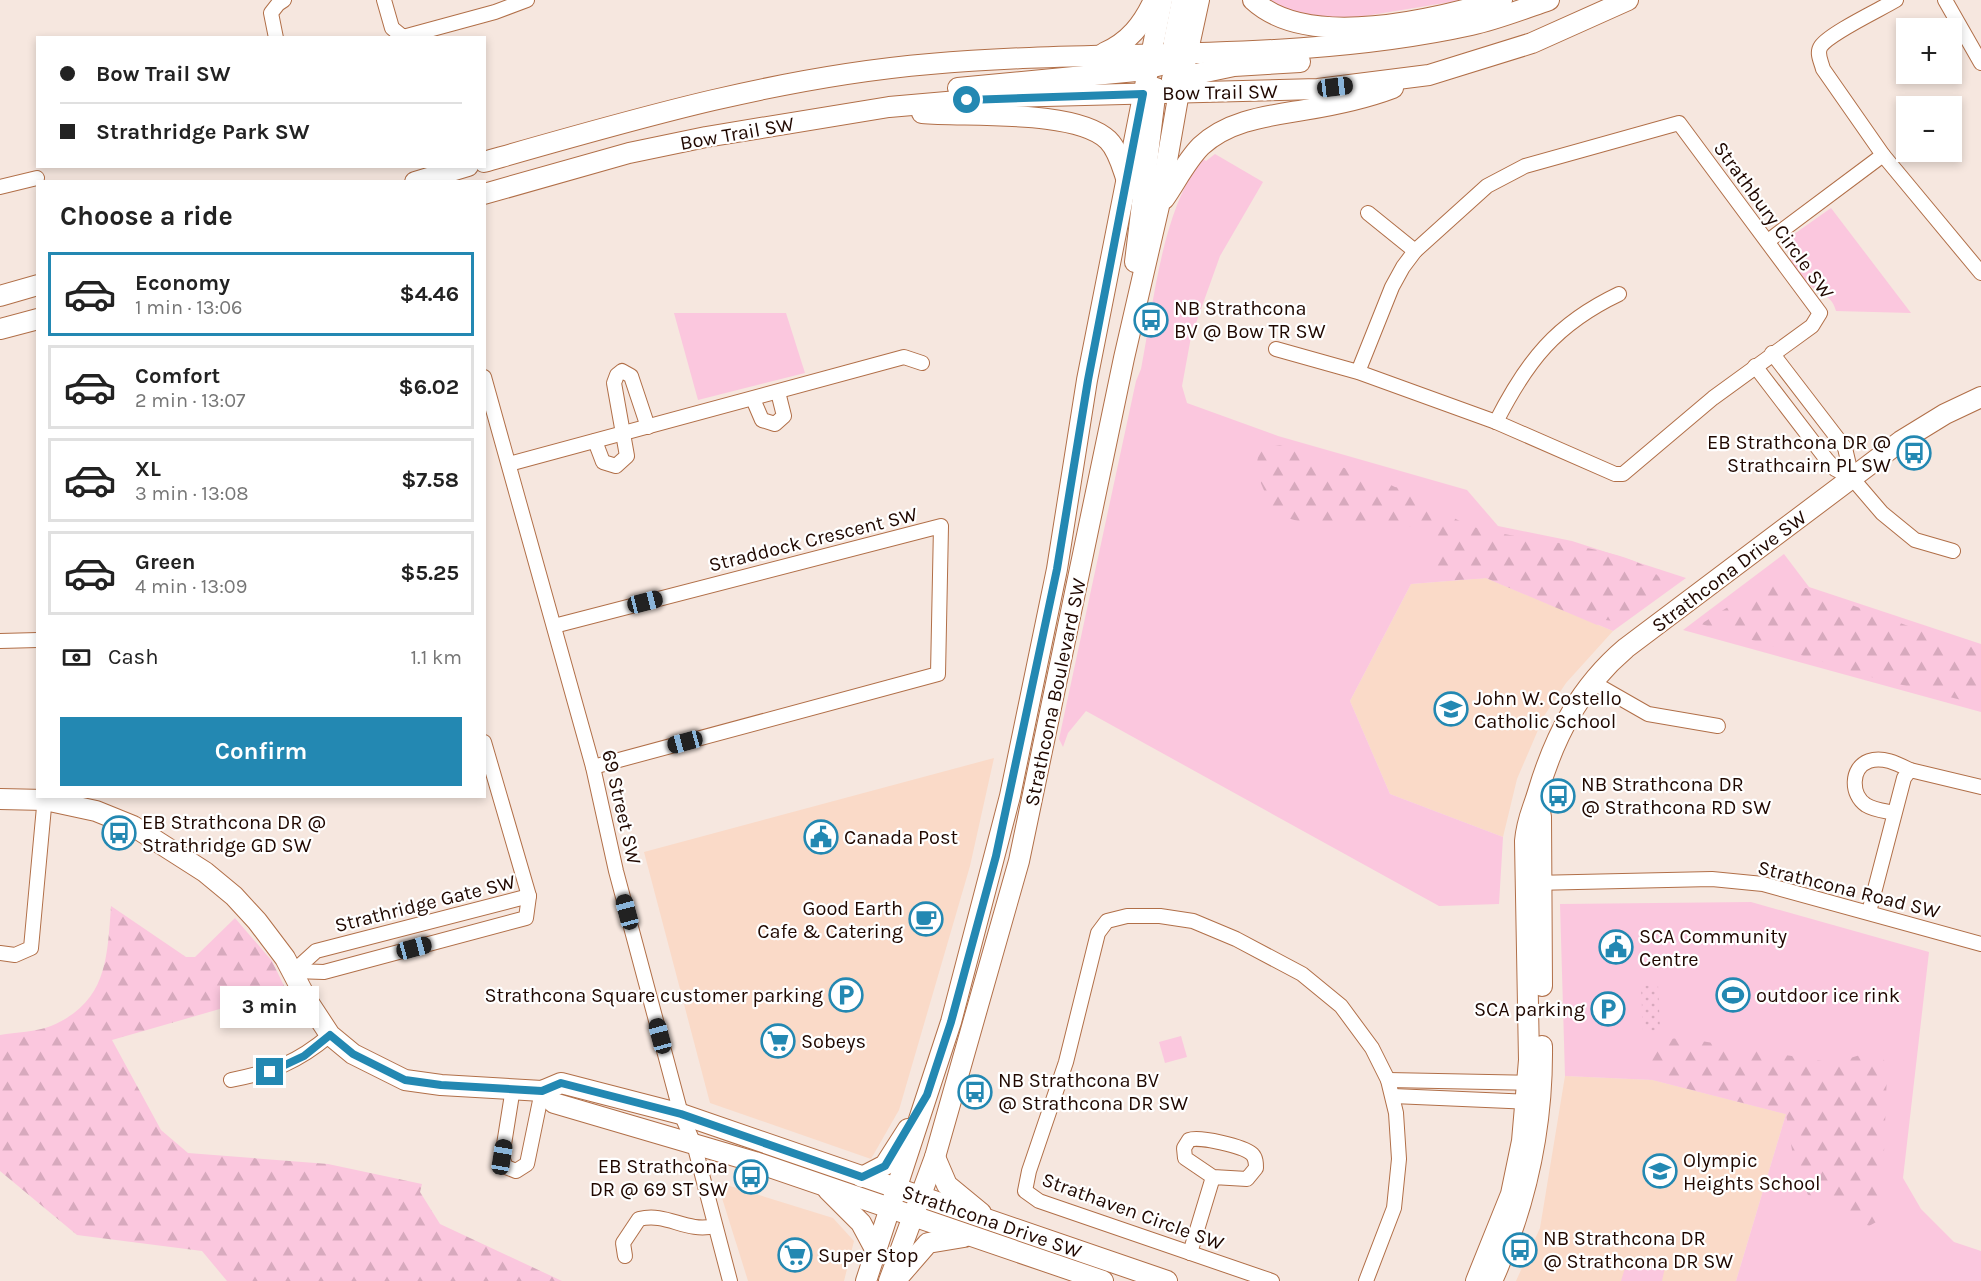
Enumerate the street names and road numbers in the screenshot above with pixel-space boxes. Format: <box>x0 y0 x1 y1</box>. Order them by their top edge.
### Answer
street label: Bow Trail SW <box>1162 80 1278 105</box>
street label: Bow Trail SW <box>678 112 796 155</box>
street label: Strathbury Circle SW <box>1709 137 1839 304</box>
street label: Straddock Crescent SW <box>707 502 920 577</box>
street label: Strathcona Drive SW <box>1647 506 1811 637</box>
street label: Strathcona Boulevard SW <box>1020 576 1091 808</box>
street label: 69 Street SW <box>597 747 646 867</box>
street label: Strathcona Road SW <box>1755 856 1943 923</box>
street label: Strathridge Gate SW <box>332 870 518 937</box>
street label: Strathaven Circle SW <box>1039 1168 1227 1255</box>
street label: Strathcona Drive SW <box>899 1180 1085 1263</box>

